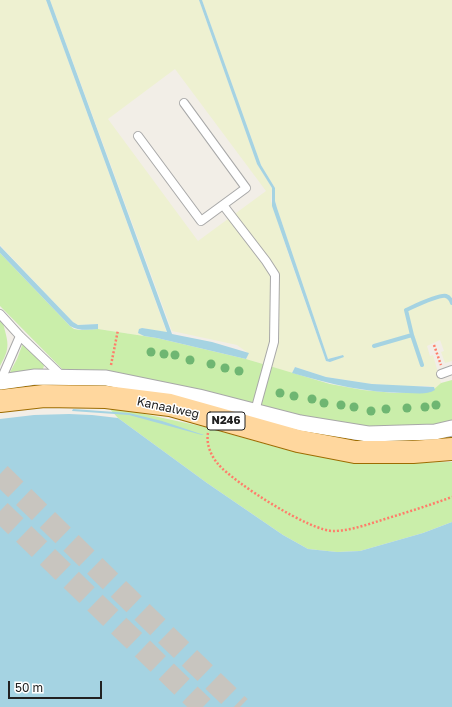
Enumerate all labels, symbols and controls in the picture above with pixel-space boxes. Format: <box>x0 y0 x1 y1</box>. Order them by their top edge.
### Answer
street label: Kanaalweg <box>135 394 201 422</box>
road number: N246 <box>207 412 245 430</box>
scale bar <box>10 673 104 699</box>
text: 50 m <box>15 680 43 695</box>

